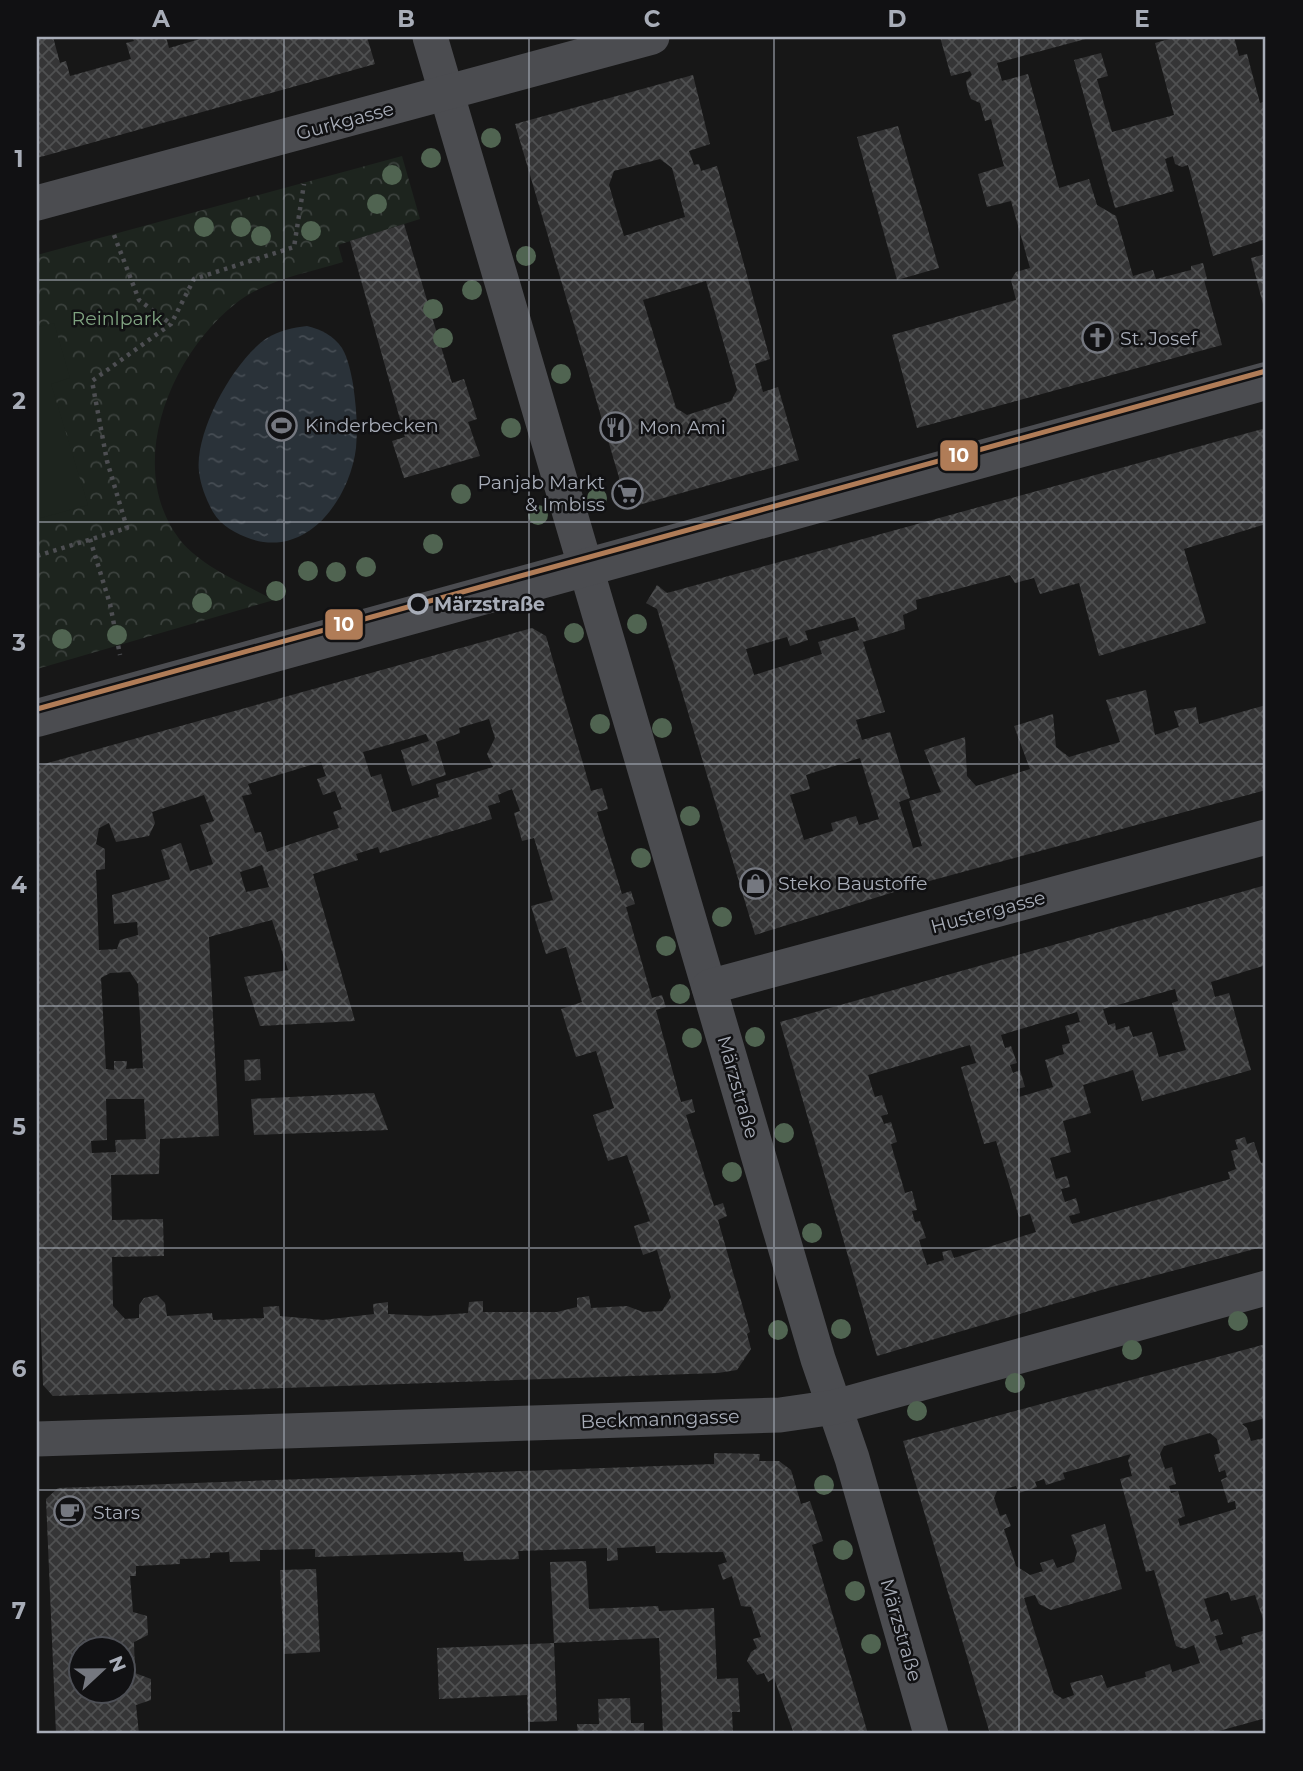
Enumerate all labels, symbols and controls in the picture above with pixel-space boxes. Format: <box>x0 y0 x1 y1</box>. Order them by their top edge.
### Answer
text: A <box>151 5 170 33</box>
text: B <box>397 5 415 33</box>
text: C <box>644 5 661 33</box>
text: D <box>888 5 907 33</box>
text: E <box>1134 5 1150 33</box>
street label: Gurkgasse <box>294 97 396 145</box>
text: 1 <box>14 145 24 173</box>
park label: Reinlpark <box>71 307 163 330</box>
church icon: St. Josef <box>1080 321 1114 355</box>
place label: St. Josef <box>1120 327 1199 350</box>
text: 2 <box>12 387 26 415</box>
sports icon: Kinderbecken <box>265 408 299 442</box>
restaurant icon: Mon Ami <box>599 410 633 444</box>
place label: Kinderbecken <box>305 414 438 437</box>
place label: Mon Ami <box>639 416 726 439</box>
line badge: 10 <box>939 439 979 472</box>
text: 10 <box>949 444 969 467</box>
place label: Panjab Markt & Imbiss <box>477 471 605 516</box>
supermarket icon: Panjab Markt & Imbiss <box>611 476 645 510</box>
place label: Märzstraße <box>434 593 545 616</box>
marker: Märzstraße <box>408 594 428 614</box>
line badge: 10 <box>324 608 364 641</box>
text: 10 <box>334 613 354 636</box>
text: 3 <box>11 629 26 657</box>
shop icon: Steko Baustoffe <box>738 866 772 900</box>
text: 4 <box>11 871 27 899</box>
place label: Steko Baustoffe <box>778 872 927 895</box>
street label: Hustergasse <box>928 886 1048 938</box>
street label: Märzstraße <box>712 1033 764 1141</box>
text: 5 <box>12 1113 26 1141</box>
text: 6 <box>12 1355 27 1383</box>
street label: Beckmanngasse <box>580 1405 740 1433</box>
cafe icon: Stars <box>53 1495 87 1529</box>
place label: Stars <box>93 1501 140 1524</box>
street label: Märzstraße <box>875 1576 927 1684</box>
text: 7 <box>12 1597 26 1625</box>
north arrow <box>66 1634 136 1704</box>
text: N <box>104 1652 131 1675</box>

